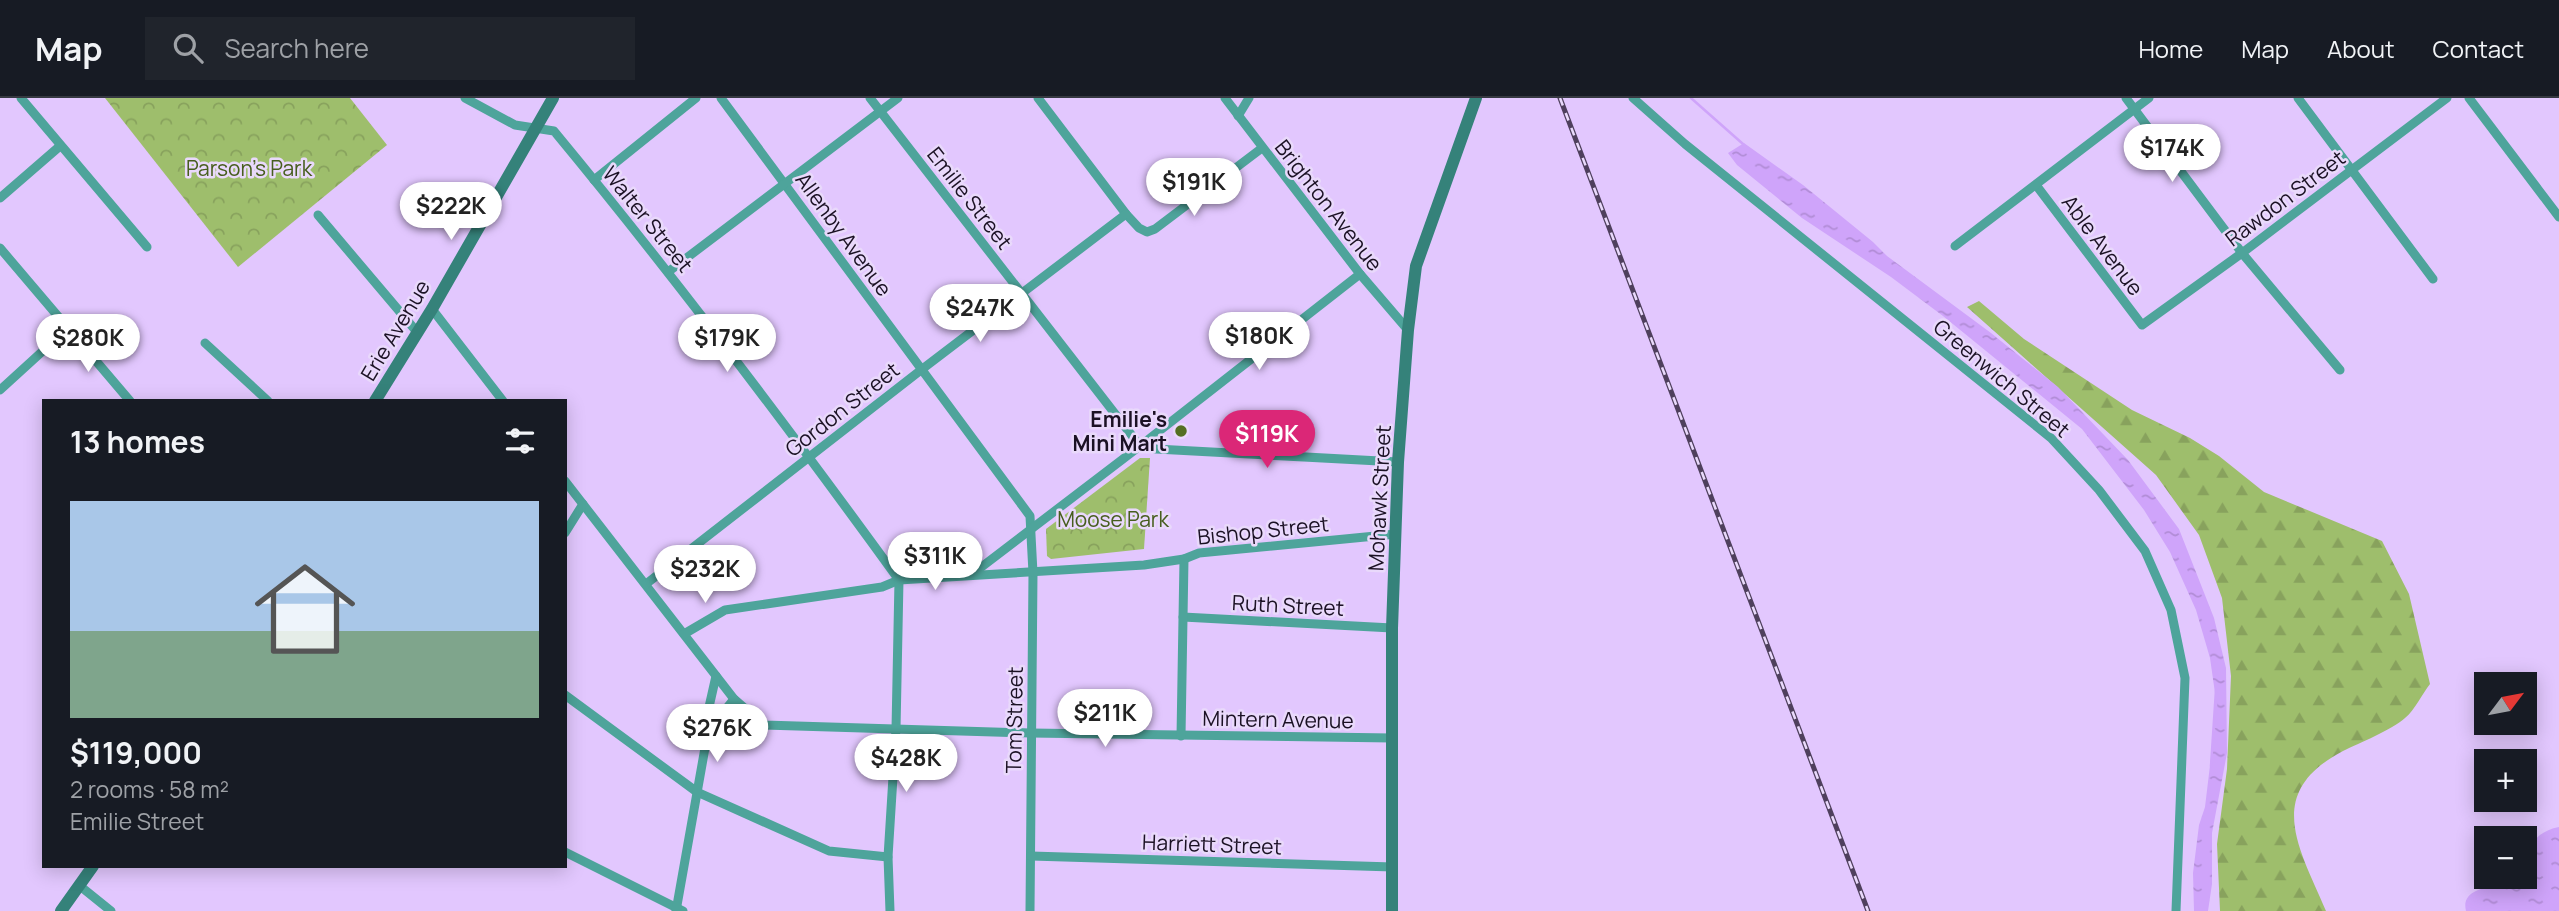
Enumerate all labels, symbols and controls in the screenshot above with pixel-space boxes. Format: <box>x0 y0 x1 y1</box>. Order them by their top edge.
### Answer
search box <box>145 17 635 80</box>
text: Map <box>35 26 103 71</box>
icon: search <box>169 29 207 67</box>
text: Search here <box>225 30 369 66</box>
text: Home <box>2138 32 2203 65</box>
text: Map <box>2241 32 2289 65</box>
text: About <box>2327 32 2395 65</box>
text: Contact <box>2433 32 2524 65</box>
pin: $174K <box>2123 125 2221 184</box>
text: $174K <box>2140 131 2204 163</box>
street label: Brighton Avenue <box>1269 134 1389 276</box>
street label: Emilie Street <box>921 141 1019 255</box>
street label: Rawdon Street <box>2219 144 2351 252</box>
park label: Parson's Park <box>186 154 313 182</box>
pin: $191K <box>1145 158 1243 218</box>
street label: Walter Street <box>597 160 699 278</box>
text: $191K <box>1162 165 1226 197</box>
street label: Allenby Avenue <box>790 166 898 302</box>
pin: $222K <box>402 183 500 242</box>
text: $222K <box>416 189 486 221</box>
street label: Able Avenue <box>2056 189 2150 301</box>
street label: Erie Avenue <box>354 274 436 386</box>
pin: $247K <box>931 285 1029 344</box>
text: $247K <box>946 291 1014 323</box>
pin: $180K <box>1210 313 1308 372</box>
street label: Greenwich Street <box>1928 313 2076 443</box>
pin: $280K <box>39 314 137 374</box>
pin: $179K <box>678 314 776 374</box>
text: $180K <box>1225 319 1293 351</box>
text: $280K <box>52 321 124 353</box>
text: $179K <box>694 321 760 353</box>
street label: Gordon Street <box>779 356 905 462</box>
place label: Emilie's Mini Mart <box>1072 405 1167 457</box>
pin: $119K <box>1218 410 1316 470</box>
text: $119K <box>1235 417 1299 449</box>
text: 13 homes <box>70 421 205 462</box>
icon: filters <box>501 422 539 460</box>
marker: Emilie's Mini Mart <box>1173 423 1189 439</box>
street label: Mohawk Street <box>1361 424 1397 572</box>
park label: Moose Park <box>1057 505 1169 533</box>
street label: Bishop Street <box>1196 509 1330 551</box>
pin: $311K <box>886 532 984 592</box>
text: $311K <box>904 539 966 571</box>
icon: home <box>242 546 368 672</box>
pin: $232K <box>656 546 754 605</box>
text: $232K <box>670 552 740 584</box>
street label: Ruth Street <box>1231 588 1345 622</box>
street label: Tom Street <box>999 666 1029 774</box>
north arrow <box>2474 672 2538 735</box>
map controls <box>2474 672 2537 889</box>
pin: $211K <box>1056 690 1154 749</box>
text: $211K <box>1073 696 1137 728</box>
pin: $276K <box>668 704 766 764</box>
street label: Mintern Avenue <box>1202 704 1354 734</box>
text: $276K <box>682 711 752 743</box>
text: $119,000 <box>70 732 202 773</box>
pin: $428K <box>857 734 955 794</box>
text: $428K <box>870 741 942 773</box>
button: + <box>2474 749 2537 812</box>
text: 2 rooms · 58 m² <box>70 773 229 805</box>
text: Emilie Street <box>70 805 204 837</box>
button: − <box>2474 826 2537 889</box>
street label: Harriett Street <box>1142 828 1282 860</box>

